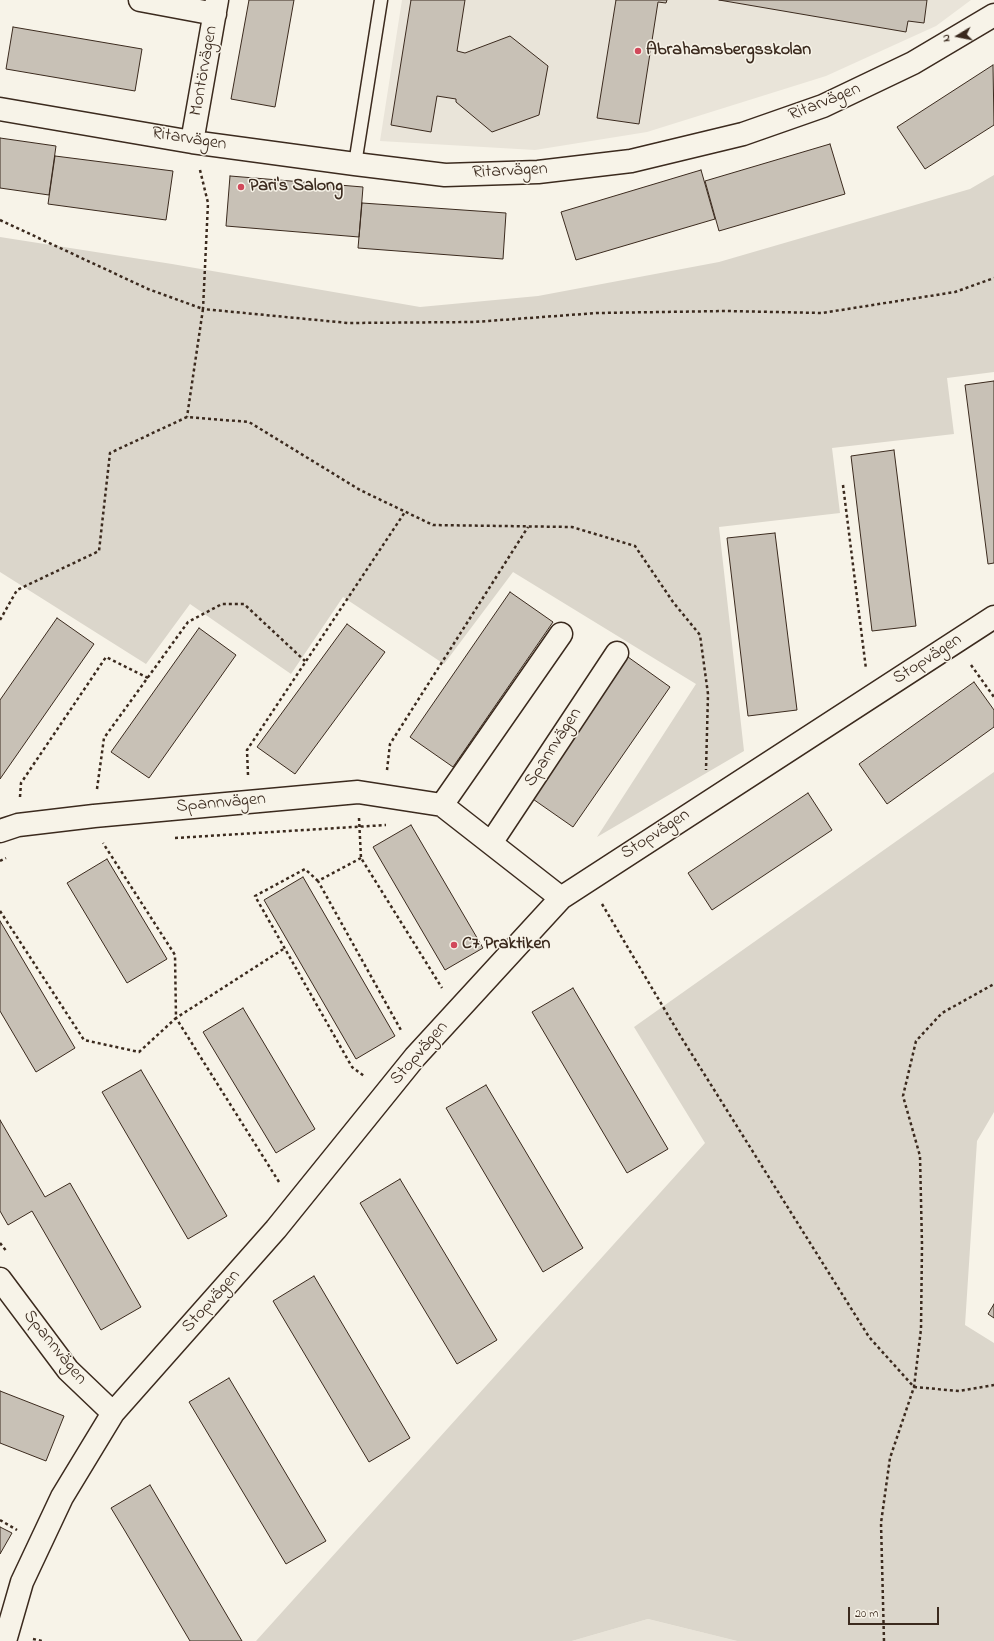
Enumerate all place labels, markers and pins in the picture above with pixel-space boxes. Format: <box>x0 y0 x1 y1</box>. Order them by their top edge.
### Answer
place label: Abrahamsbergsskolan <box>646 40 811 62</box>
marker: Abrahamsbergsskolan <box>633 46 643 56</box>
place label: Pari's Salong <box>249 176 343 198</box>
marker: Pari's Salong <box>236 182 246 192</box>
place label: C7 Praktiken <box>462 934 550 956</box>
marker: C7 Praktiken <box>449 940 459 950</box>

